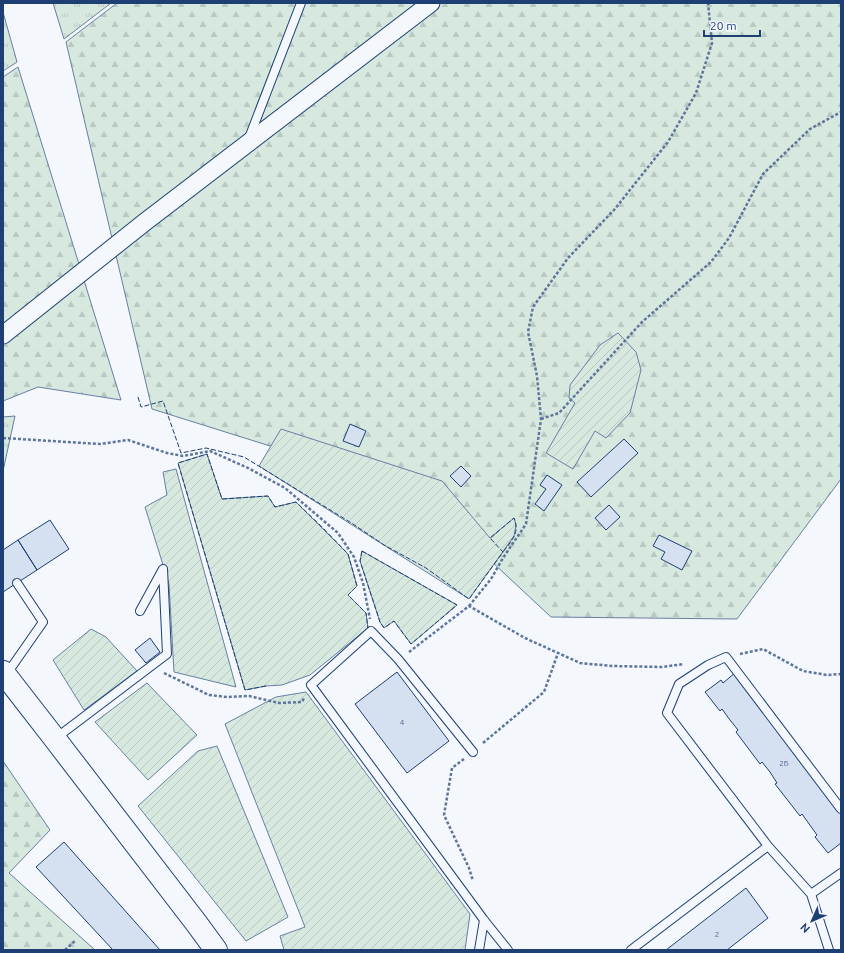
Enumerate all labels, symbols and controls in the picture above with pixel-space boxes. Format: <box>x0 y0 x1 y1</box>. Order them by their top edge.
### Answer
scale bar <box>704 12 760 38</box>
text: 20 m <box>710 19 737 32</box>
house number: 4 <box>400 718 405 727</box>
house number: 2Б <box>779 759 789 768</box>
north arrow <box>792 901 832 941</box>
text: N <box>798 921 812 935</box>
house number: 2 <box>715 930 719 939</box>

